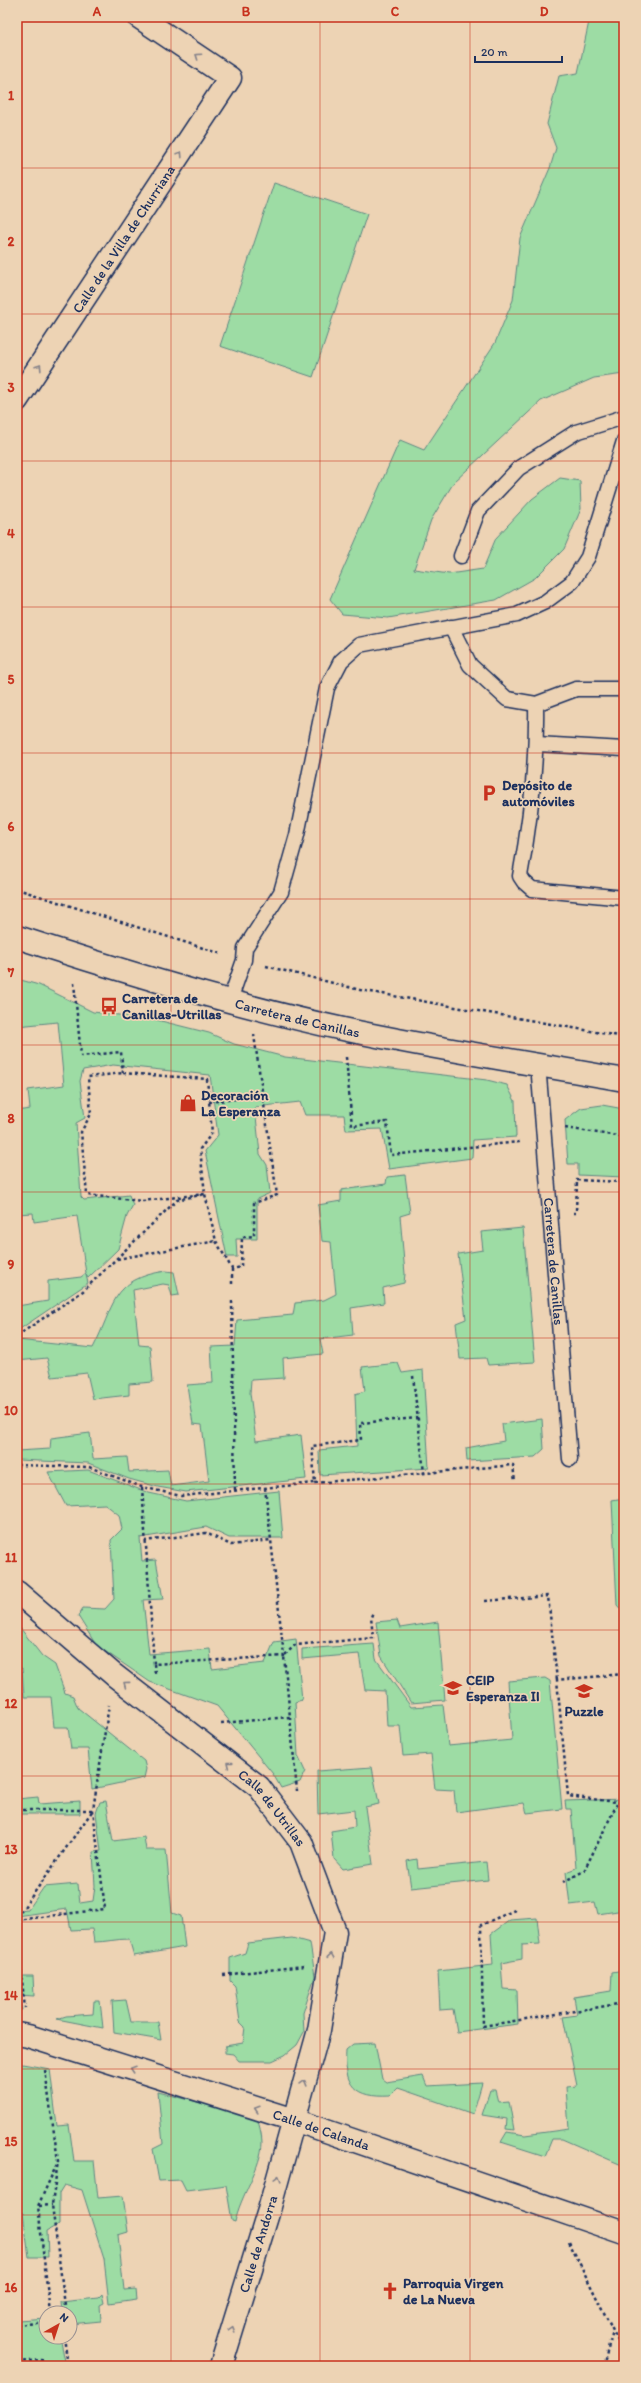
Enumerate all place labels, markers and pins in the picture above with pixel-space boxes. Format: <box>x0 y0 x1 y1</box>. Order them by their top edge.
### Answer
place label: Depósito de automóviles <box>502 777 575 810</box>
parking icon: Depósito de automóviles <box>479 783 499 803</box>
place label: Carretera de Canillas-Utrillas <box>122 990 222 1023</box>
bus stop icon: Carretera de Canillas-Utrillas <box>99 996 119 1016</box>
place label: Decoración La Esperanza <box>201 1087 281 1120</box>
shop icon: Decoración La Esperanza <box>178 1093 198 1113</box>
place label: CEIP Esperanza II <box>466 1672 540 1705</box>
school or university icon: CEIP Esperanza II <box>443 1678 463 1698</box>
school or university icon: Puzzle <box>574 1681 594 1701</box>
place label: Puzzle <box>564 1703 604 1720</box>
place label: Parroquia Virgen de La Nueva <box>403 2275 503 2308</box>
church icon: Parroquia Virgen de La Nueva <box>380 2281 400 2301</box>

